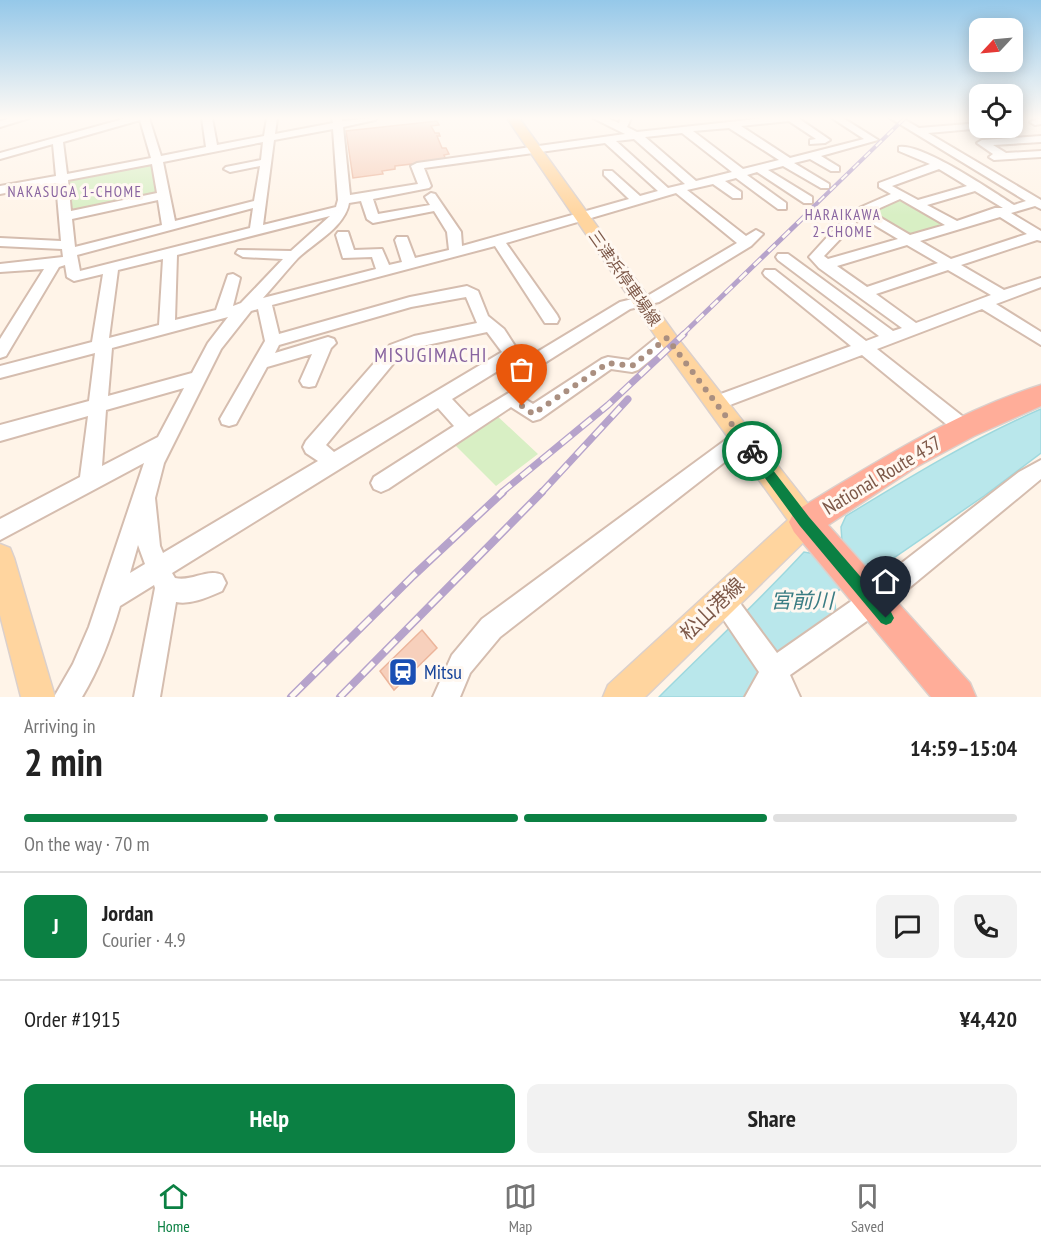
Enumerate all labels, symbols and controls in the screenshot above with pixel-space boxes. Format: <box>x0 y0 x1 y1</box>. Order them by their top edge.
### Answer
north arrow <box>969 18 1023 72</box>
map controls <box>969 18 1023 138</box>
button: locate <box>969 84 1023 138</box>
district label: NAKASUGA 1-CHOME <box>8 182 142 201</box>
district label: HARAIKAWA 2-CHOME <box>805 205 881 241</box>
street label: 三津浜停車場線 <box>585 226 665 330</box>
district label: MISUGIMACHI <box>374 342 488 368</box>
pin <box>496 344 547 406</box>
icon: bag <box>505 353 538 386</box>
courier <box>722 421 782 481</box>
street label: National Route 437 <box>818 429 946 521</box>
icon: bike <box>736 435 769 468</box>
pin <box>860 556 911 618</box>
icon: home <box>869 565 902 598</box>
street label: 松山港線 <box>674 572 750 646</box>
water label: 宮前川 <box>771 587 835 614</box>
station icon: Mitsu <box>387 656 419 688</box>
place label: Mitsu <box>424 659 462 685</box>
text: Arriving in <box>24 713 96 739</box>
text: 14:59–15:04 <box>910 734 1017 762</box>
text: 2 min <box>24 736 103 787</box>
text: On the way · 70 m <box>24 831 150 857</box>
button: chat <box>876 895 939 958</box>
button: phone <box>954 895 1017 958</box>
text: Jordan <box>102 899 153 927</box>
text: J <box>52 912 59 940</box>
text: Courier · 4.9 <box>102 927 186 953</box>
text: Order #1915 <box>24 1005 121 1033</box>
text: ¥4,420 <box>960 1005 1017 1033</box>
button: Help <box>24 1084 515 1153</box>
button: Share <box>527 1084 1017 1153</box>
tab: Home <box>157 1180 190 1236</box>
tab: Map <box>504 1180 537 1236</box>
tab: Saved <box>851 1180 884 1236</box>

